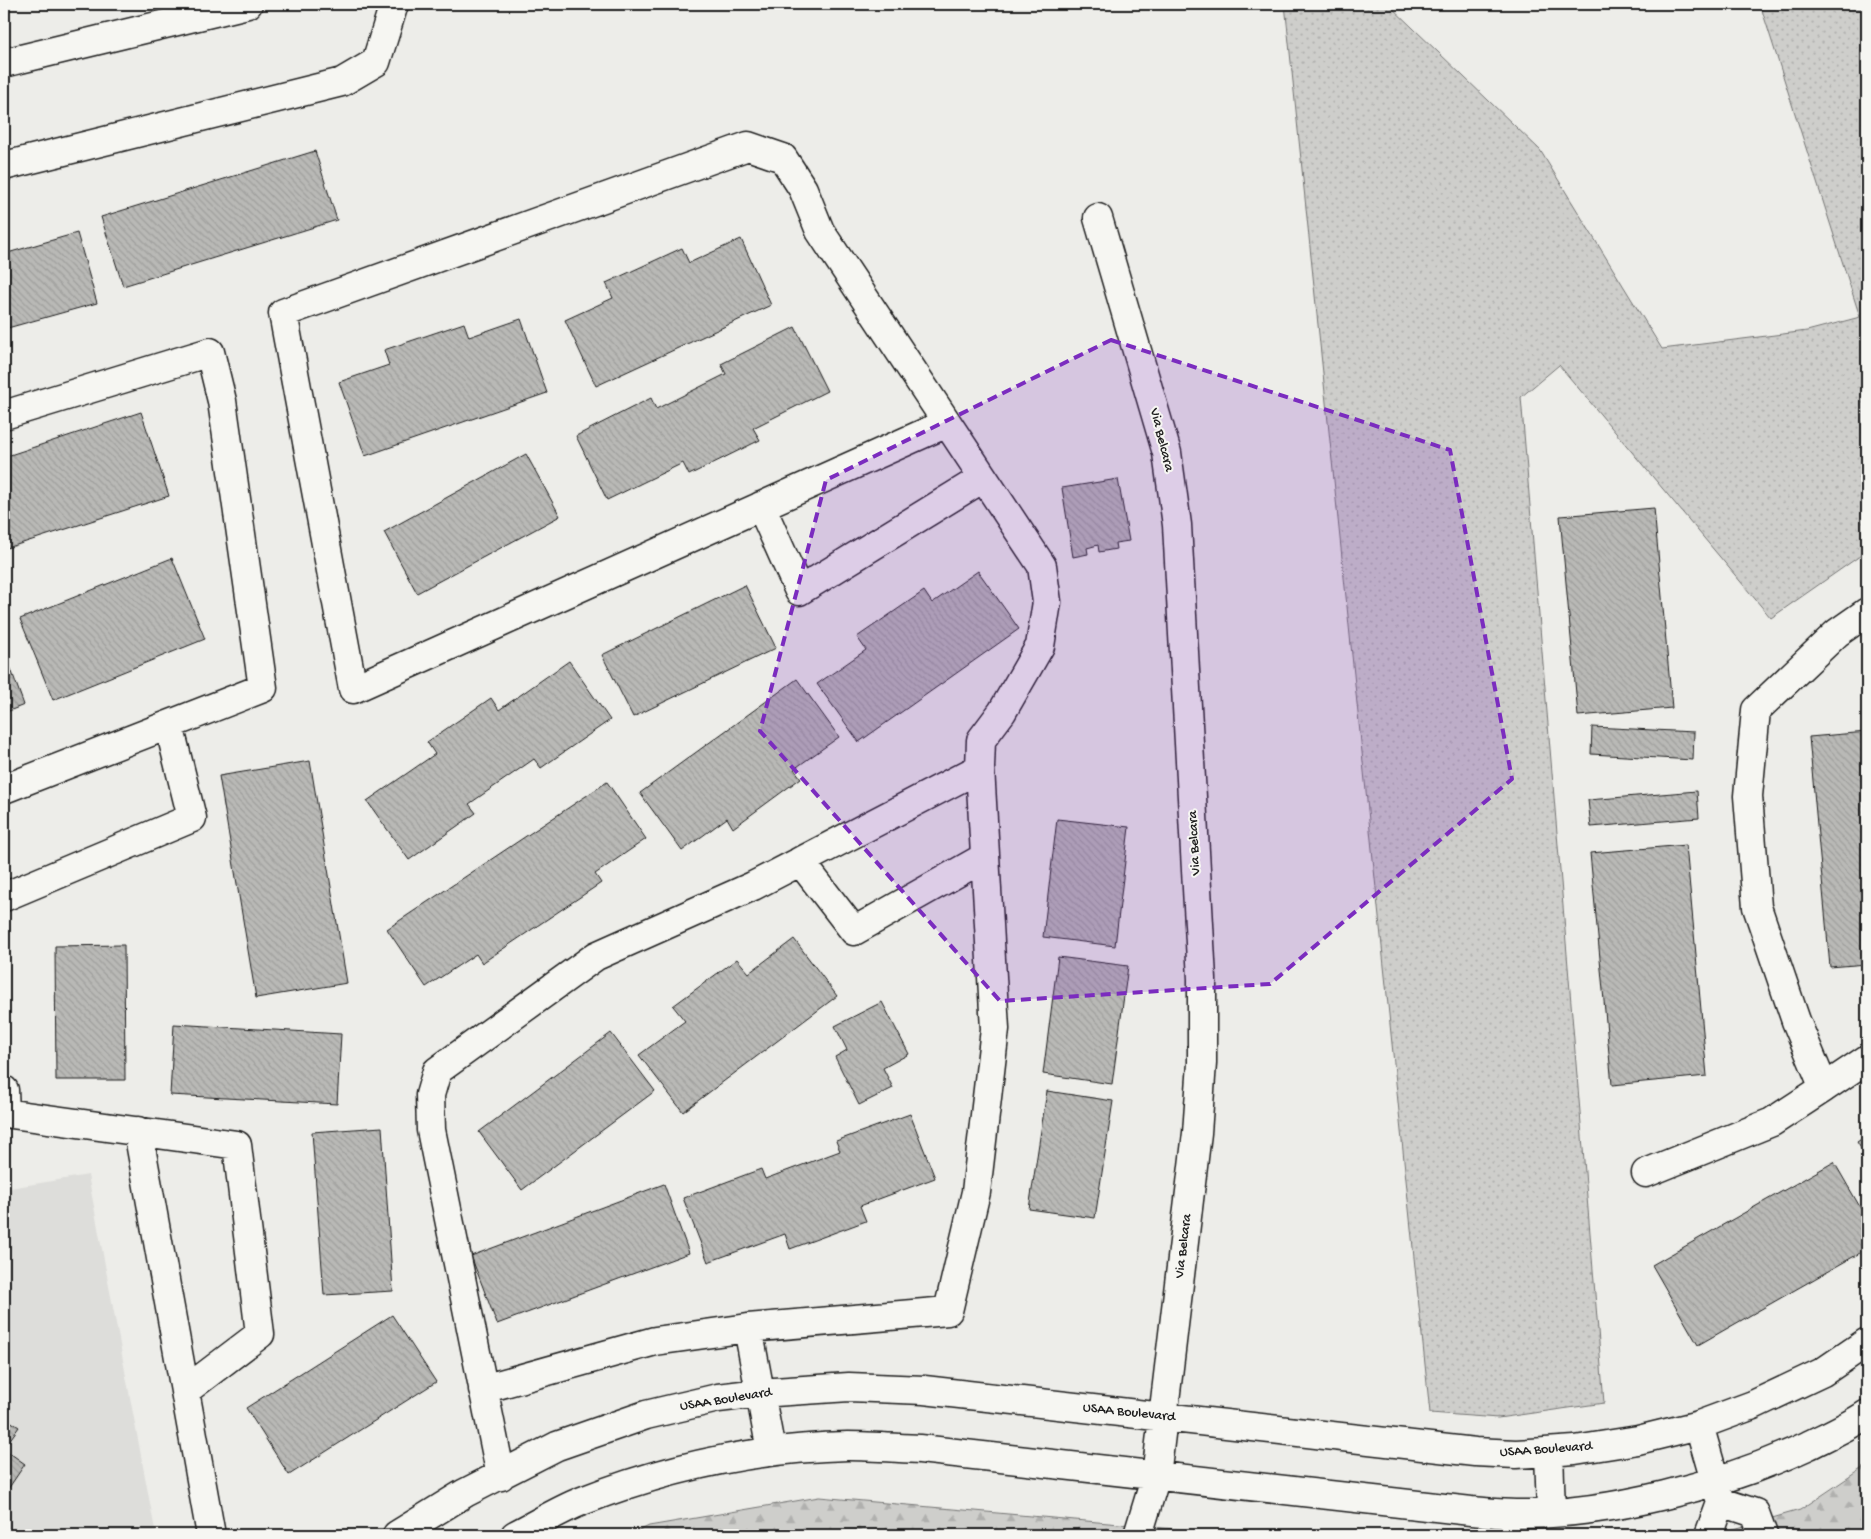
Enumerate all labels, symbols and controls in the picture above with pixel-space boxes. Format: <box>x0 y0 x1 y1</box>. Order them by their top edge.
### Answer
street label: Via Belcara <box>1145 406 1177 475</box>
street label: Via Belcara <box>1185 809 1205 877</box>
street label: Via Belcara <box>1172 1212 1197 1280</box>
street label: USAA Boulevard <box>679 1384 775 1416</box>
street label: USAA Boulevard <box>1082 1400 1178 1426</box>
street label: USAA Boulevard <box>1499 1438 1595 1462</box>

